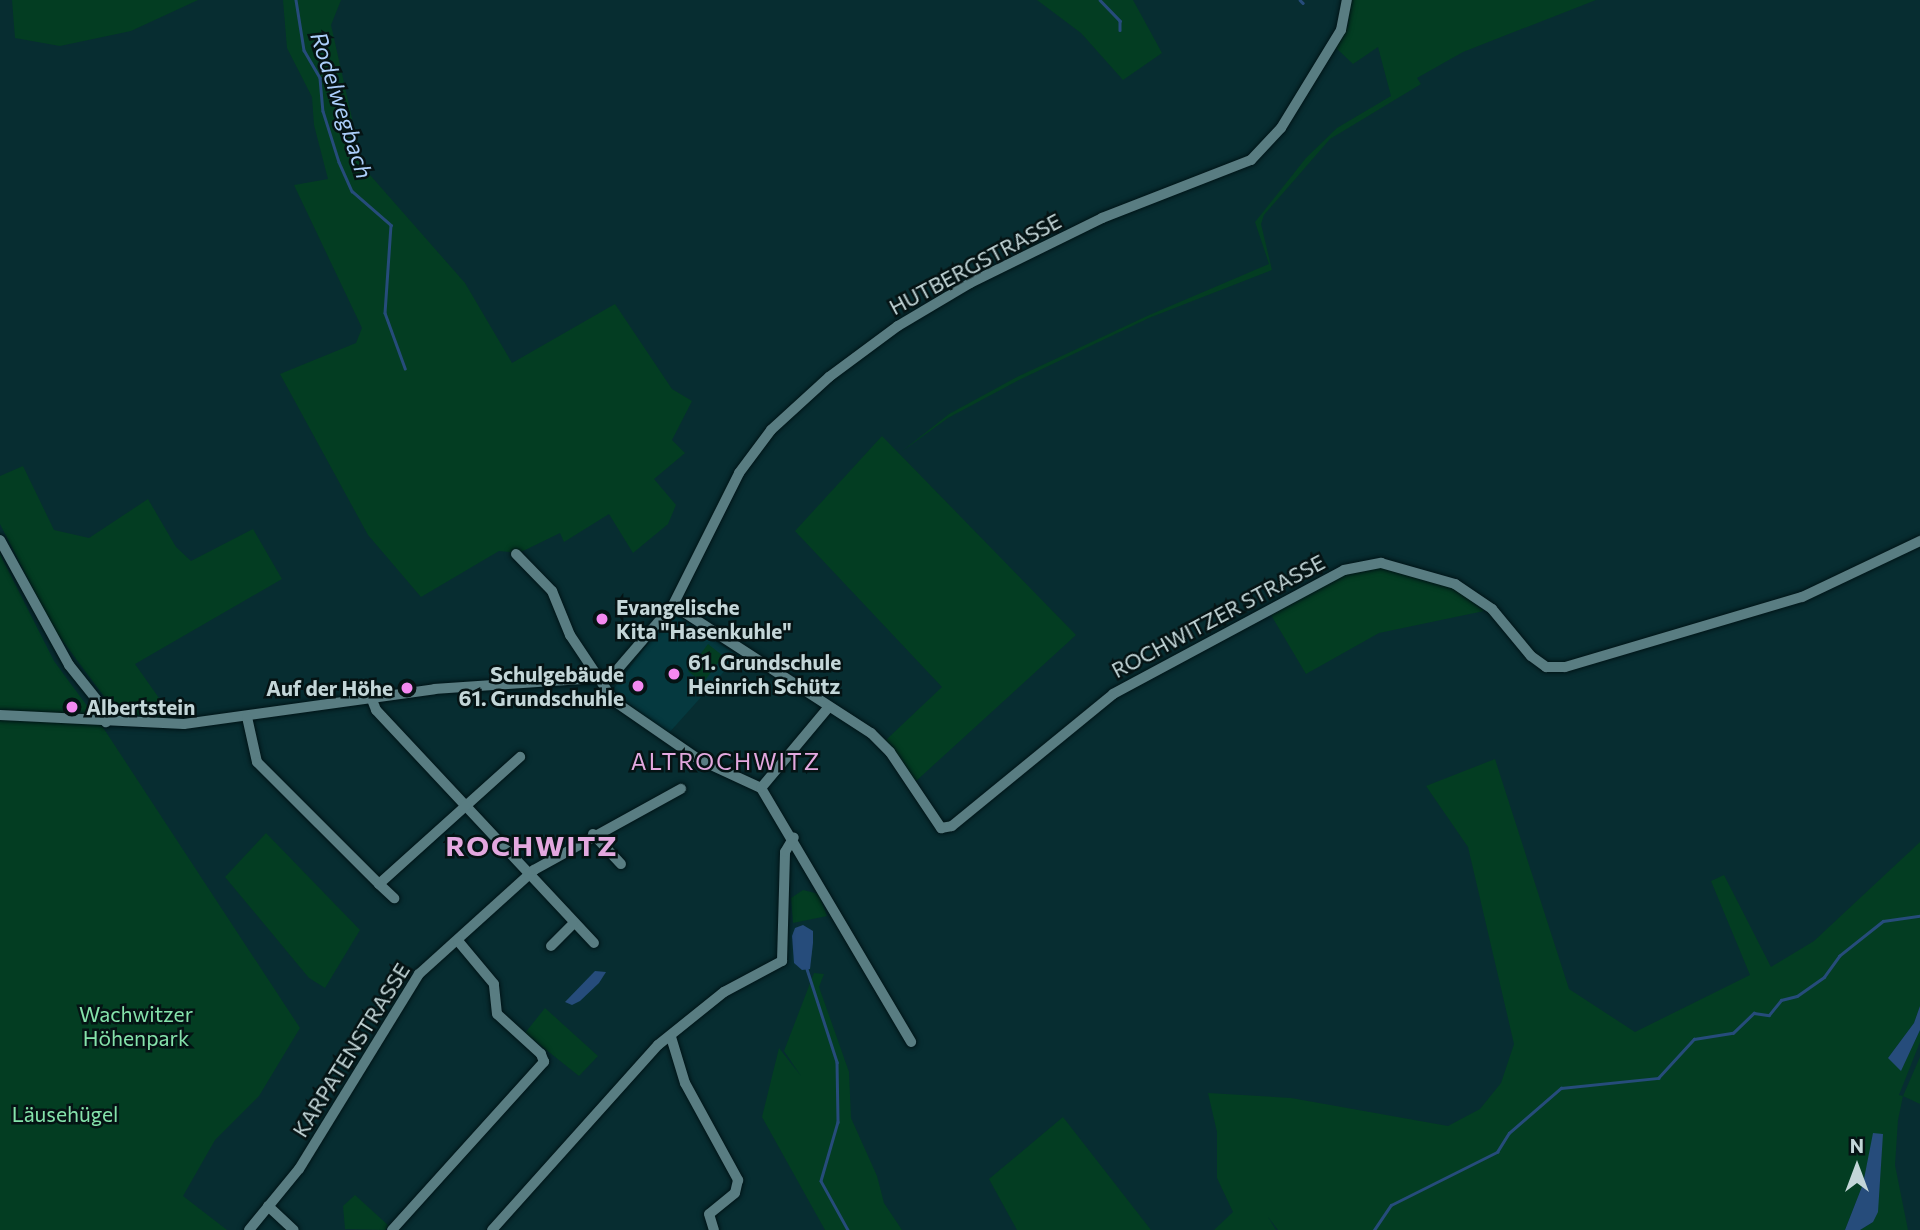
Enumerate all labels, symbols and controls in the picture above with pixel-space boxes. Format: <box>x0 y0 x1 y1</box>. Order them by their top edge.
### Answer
water label: Rodelwegbach <box>305 28 379 182</box>
street label: HUTBERGSTRASSE <box>885 208 1065 320</box>
street label: ROCHWITZER STRASSE <box>1107 549 1329 683</box>
place label: Evangelische Kita "Hasenkuhle" <box>616 594 792 644</box>
marker: Evangelische Kita "Hasenkuhle" <box>594 611 610 627</box>
place label: 61. Grundschule Heinrich Schütz <box>688 649 841 699</box>
place label: Schulgebäude 61. Grundschuhle <box>459 661 624 711</box>
marker: 61. Grundschule Heinrich Schütz <box>666 666 682 682</box>
place label: Auf der Höhe <box>266 675 393 701</box>
marker: Schulgebäude 61. Grundschuhle <box>630 678 646 694</box>
marker: Auf der Höhe <box>399 680 415 696</box>
place label: Albertstein <box>86 694 195 720</box>
marker: Albertstein <box>64 699 80 715</box>
district label: ALTROCHWITZ <box>632 747 820 775</box>
district label: ROCHWITZ <box>446 828 618 862</box>
street label: KARPATENSTRASSE <box>287 958 415 1142</box>
park label: Wachwitzer Höhenpark <box>79 1001 193 1051</box>
park label: Läusehügel <box>12 1101 118 1127</box>
north arrow <box>1822 1132 1892 1202</box>
text: N <box>1850 1134 1864 1157</box>

